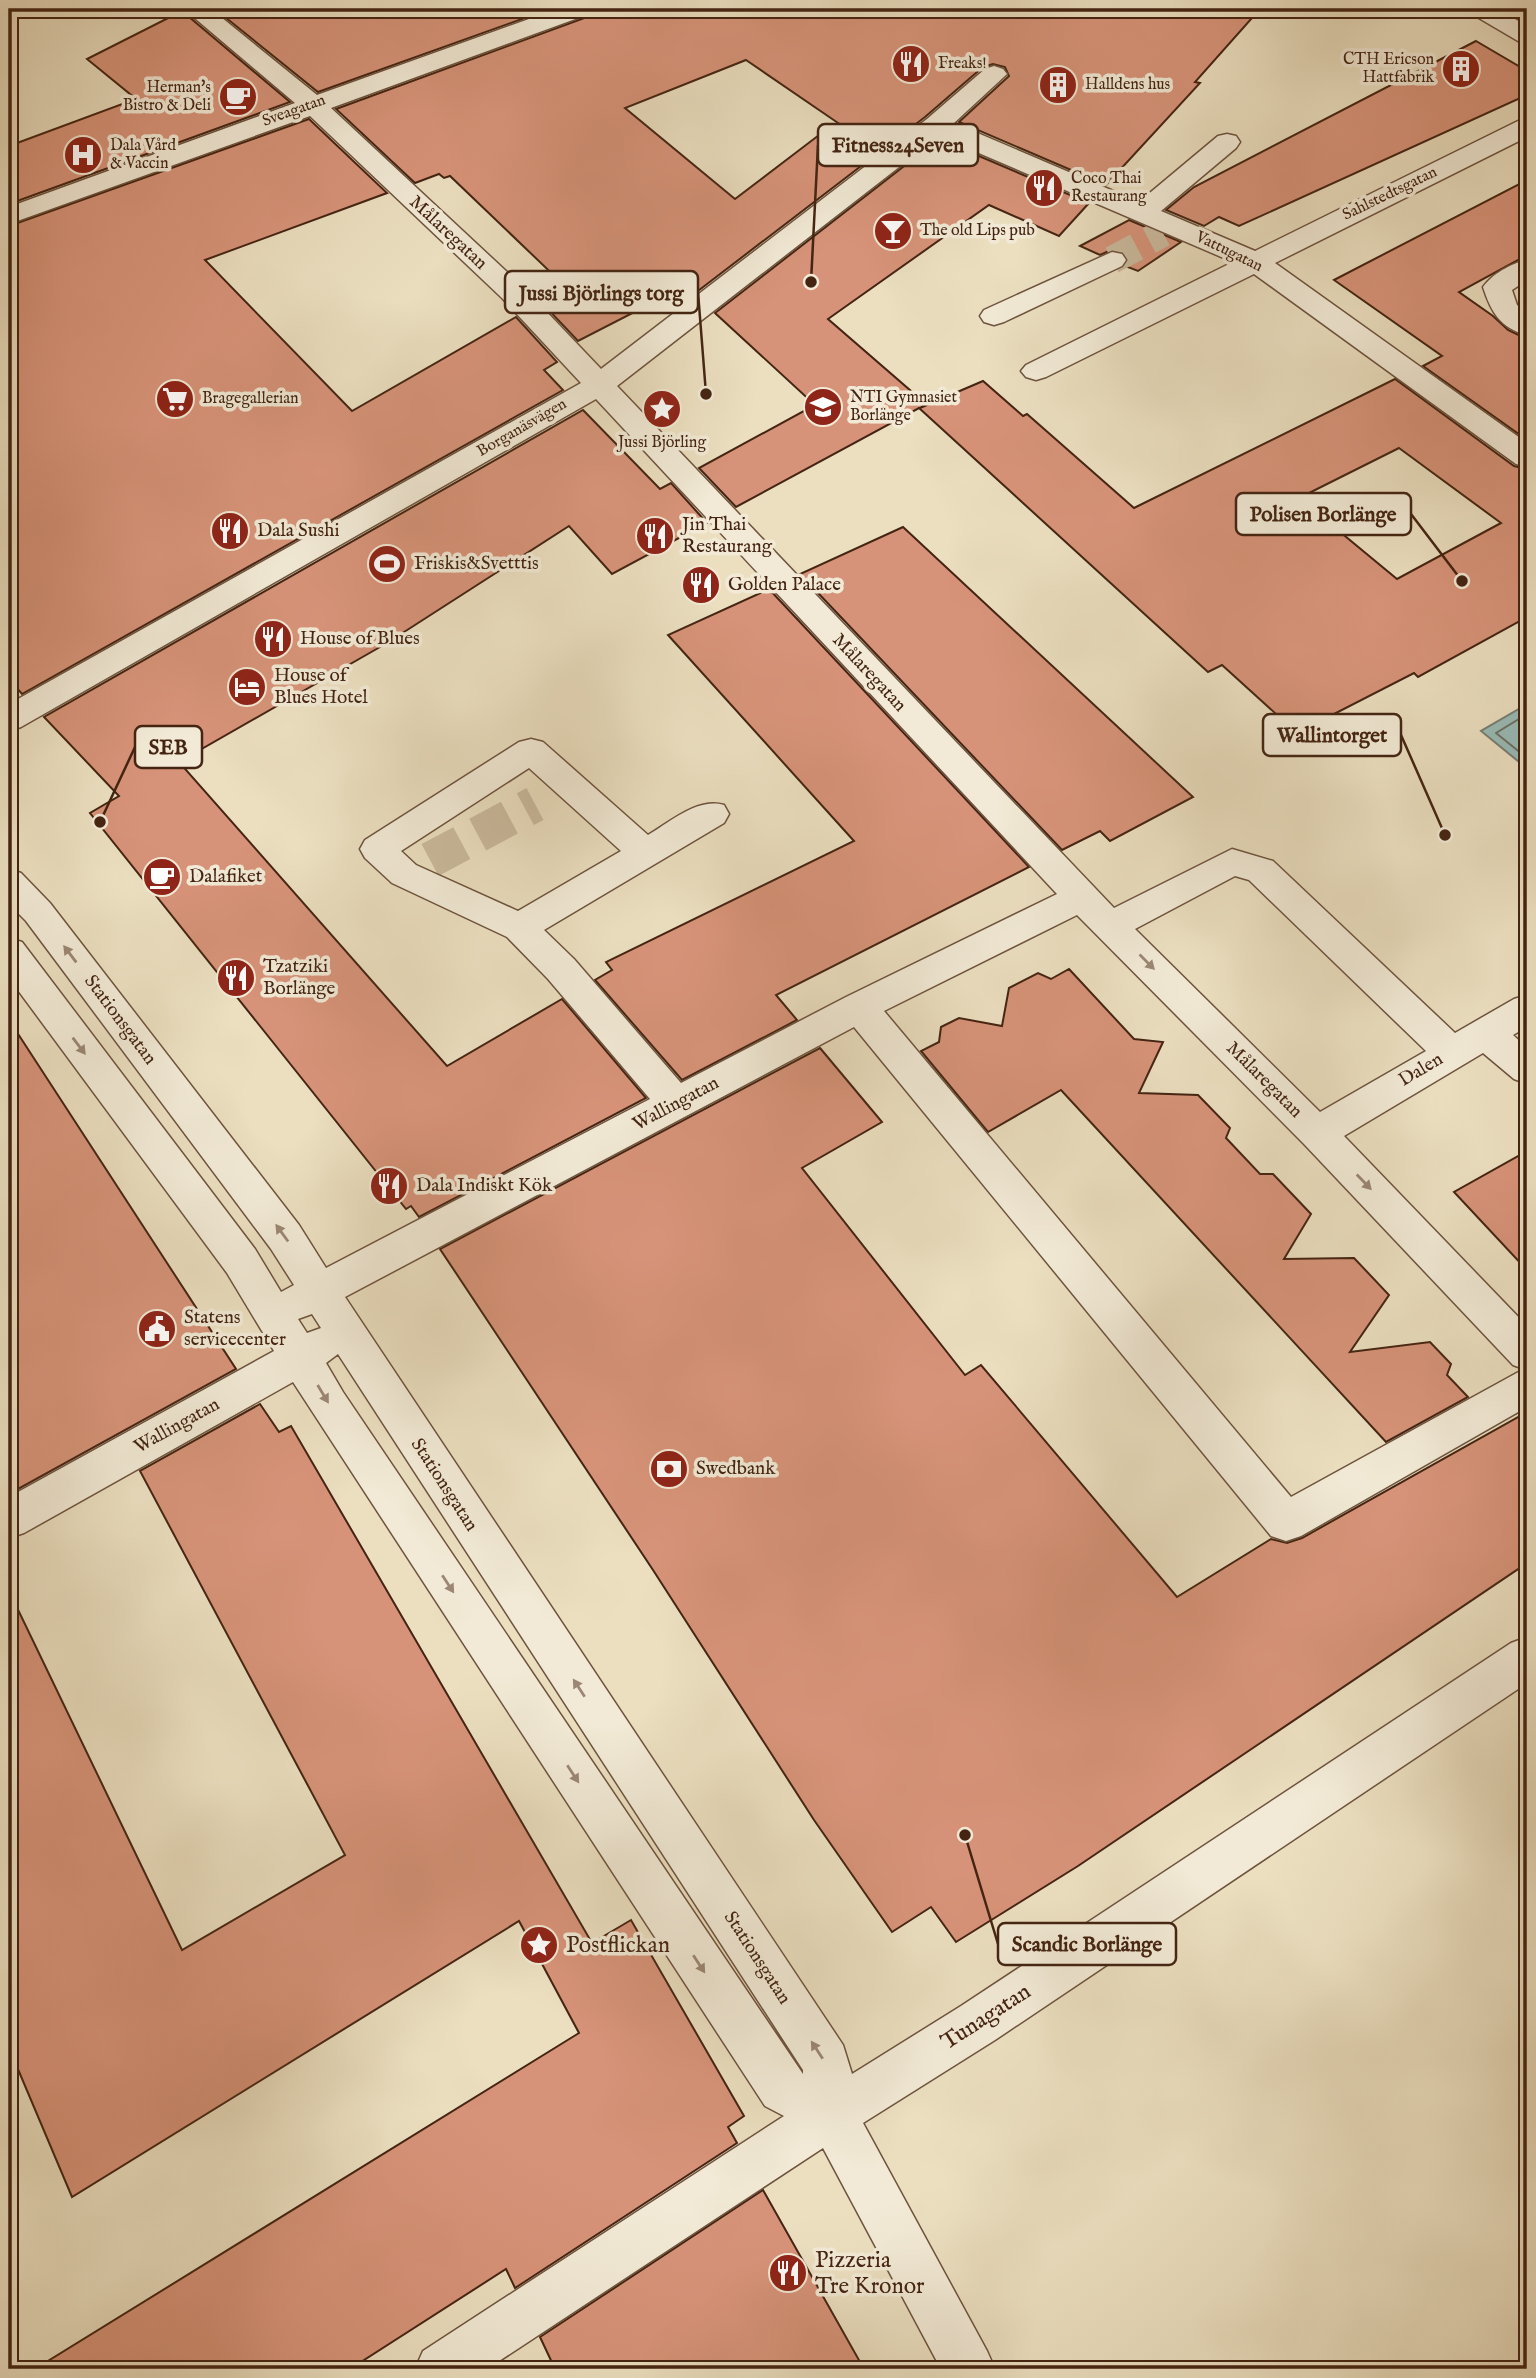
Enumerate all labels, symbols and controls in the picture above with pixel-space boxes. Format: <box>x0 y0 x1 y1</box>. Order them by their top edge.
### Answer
restaurant icon: Freaks! <box>890 43 932 85</box>
building icon: CTH Ericson Hattfabrik <box>1440 48 1482 90</box>
place label: CTH Ericson Hattfabrik <box>1343 50 1434 88</box>
place label: Freaks! <box>938 54 987 74</box>
building icon: Halldens hus <box>1037 64 1079 106</box>
place label: Halldens hus <box>1085 75 1171 95</box>
cafe icon: Herman's Bistro & Deli <box>217 76 259 118</box>
place label: Herman's Bistro & Deli <box>123 78 211 116</box>
street label: Sveagatan <box>260 90 329 132</box>
callout: Fitness24Seven <box>818 124 978 166</box>
text: Fitness24Seven <box>832 133 964 160</box>
hospital icon: Dala Vård & Vaccin <box>62 134 104 176</box>
place label: Dala Vård & Vaccin <box>110 136 176 174</box>
street label: Sahlstedtsgatan <box>1339 162 1441 225</box>
restaurant icon: Coco Thai Restaurang <box>1023 167 1065 209</box>
place label: Coco Thai Restaurang <box>1071 169 1147 207</box>
street label: Målaregatan <box>404 191 492 275</box>
bar icon: The old Lips pub <box>872 210 914 252</box>
place label: The old Lips pub <box>920 221 1035 241</box>
street label: Vattugatan <box>1191 227 1266 277</box>
callout: Jussi Björlings torg <box>505 271 698 313</box>
text: Jussi Björlings torg <box>515 281 684 308</box>
supermarket icon: Bragegallerian <box>154 378 196 420</box>
school or university icon: NTI Gymnasiet Borlänge <box>802 386 844 428</box>
place icon: Jussi Björling <box>641 388 683 430</box>
place label: NTI Gymnasiet Borlänge <box>850 388 957 426</box>
place label: Bragegallerian <box>202 389 299 409</box>
street label: Borganäsvägen <box>474 394 571 462</box>
place label: Jussi Björling <box>616 433 706 453</box>
callout: Polisen Borlänge <box>1236 493 1411 535</box>
text: Polisen Borlänge <box>1249 502 1397 529</box>
restaurant icon: Dala Sushi <box>209 510 251 552</box>
place label: Jin Thai Restaurang <box>680 513 773 559</box>
restaurant icon: Jin Thai Restaurang <box>634 515 676 557</box>
place label: Dala Sushi <box>257 519 340 543</box>
sports icon: Friskis&Svetttis <box>366 543 408 585</box>
place label: Friskis&Svetttis <box>414 552 539 576</box>
restaurant icon: Golden Palace <box>680 564 722 606</box>
place label: Golden Palace <box>728 573 841 597</box>
restaurant icon: House of Blues <box>252 618 294 660</box>
place label: House of Blues <box>300 627 420 651</box>
street label: Målaregatan <box>827 629 911 717</box>
place label: House of Blues Hotel <box>274 664 369 710</box>
hotel icon: House of Blues Hotel <box>226 666 268 708</box>
callout: Wallintorget <box>1263 714 1401 756</box>
text: Wallintorget <box>1276 723 1388 750</box>
callout: SEB <box>135 726 202 768</box>
text: SEB <box>148 735 188 762</box>
cafe icon: Dalafiket <box>141 856 183 898</box>
place label: Dalafiket <box>189 865 263 889</box>
one-way arrow <box>63 945 77 964</box>
one-way arrow <box>1139 953 1156 970</box>
place label: Tzatziki Borlänge <box>263 955 336 1001</box>
restaurant icon: Tzatziki Borlänge <box>215 957 257 999</box>
street label: Stationsgatan <box>78 970 162 1070</box>
one-way arrow <box>72 1037 86 1055</box>
street label: Målaregatan <box>1221 1037 1307 1123</box>
street label: Dalen <box>1394 1048 1448 1092</box>
street label: Wallingatan <box>629 1071 723 1137</box>
restaurant icon: Dala Indiskt Kök <box>368 1165 410 1207</box>
place label: Dala Indiskt Kök <box>416 1174 553 1198</box>
one-way arrow <box>1355 1174 1372 1191</box>
one-way arrow <box>275 1224 289 1242</box>
place label: Statens servicecenter <box>184 1306 286 1352</box>
public building icon: Statens servicecenter <box>136 1308 178 1350</box>
one-way arrow <box>316 1385 329 1404</box>
street label: Wallingatan <box>130 1393 224 1459</box>
street label: Stationsgatan <box>405 1434 483 1536</box>
bank icon: Swedbank <box>648 1448 690 1490</box>
place label: Swedbank <box>696 1457 776 1481</box>
one-way arrow <box>441 1575 454 1594</box>
one-way arrow <box>572 1679 585 1698</box>
one-way arrow <box>566 1765 580 1783</box>
street label: Stationsgatan <box>718 1907 796 2009</box>
callout: Scandic Borlänge <box>998 1923 1176 1965</box>
place icon: Postflickan <box>518 1924 560 1966</box>
place label: Postflickan <box>566 1931 670 1960</box>
text: Scandic Borlänge <box>1012 1932 1163 1959</box>
one-way arrow <box>692 1954 705 1974</box>
street label: Tunagatan <box>936 1977 1036 2057</box>
one-way arrow <box>811 2040 824 2059</box>
place label: Pizzeria Tre Kronor <box>815 2246 925 2301</box>
restaurant icon: Pizzeria Tre Kronor <box>767 2252 809 2294</box>

